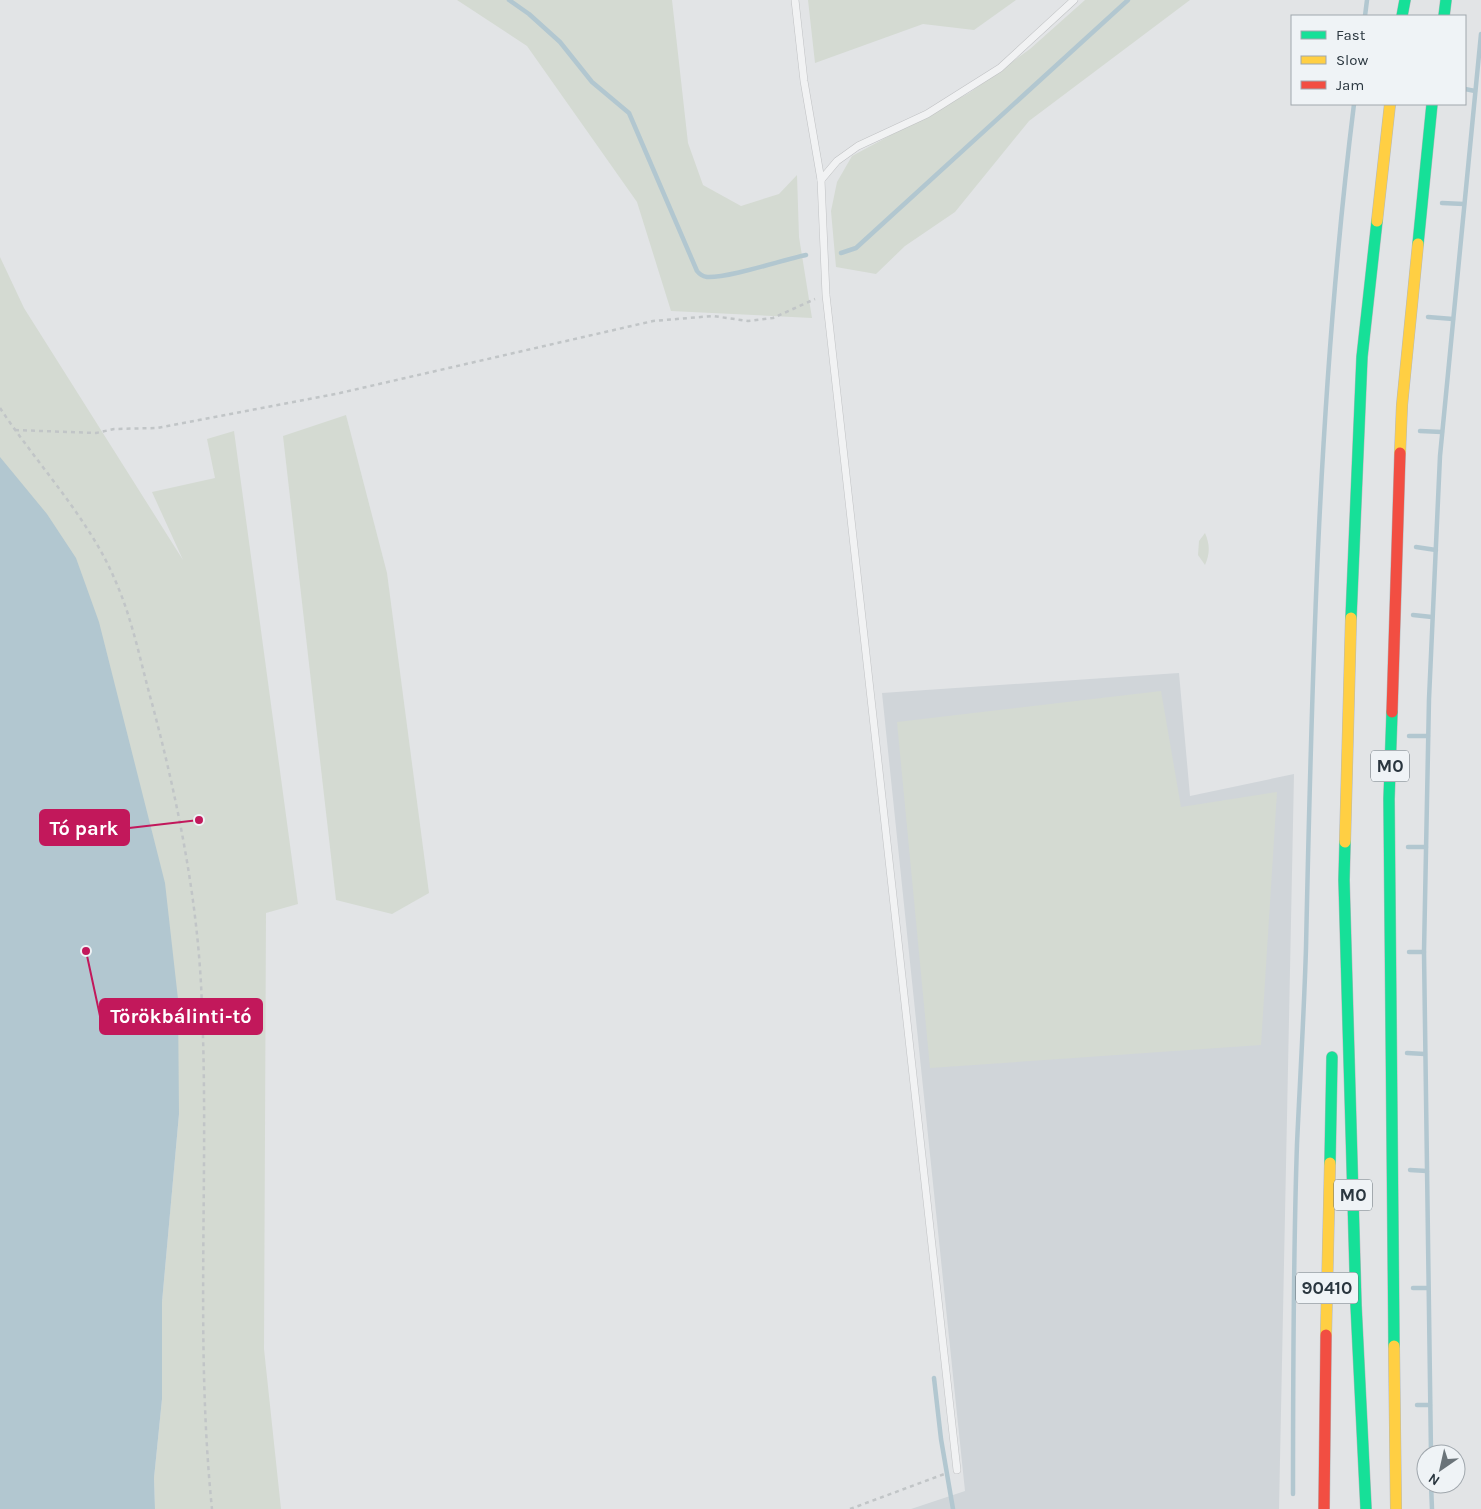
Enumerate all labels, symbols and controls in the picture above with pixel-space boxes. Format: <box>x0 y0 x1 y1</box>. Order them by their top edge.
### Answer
legend <box>1291 15 1466 105</box>
text: Fast <box>1336 26 1366 44</box>
text: Slow <box>1336 51 1368 69</box>
text: Jam <box>1336 76 1364 94</box>
road number: M0 <box>1371 750 1409 781</box>
callout: Tó park <box>40 810 129 845</box>
text: Tó park <box>50 817 119 840</box>
callout: Törökbálinti-tó <box>100 999 262 1034</box>
text: Törökbálinti-tó <box>110 1005 252 1028</box>
road number: M0 <box>1334 1180 1372 1210</box>
road number: 90410 <box>1296 1273 1358 1304</box>
north arrow <box>1416 1444 1466 1494</box>
text: N <box>1425 1470 1443 1489</box>

